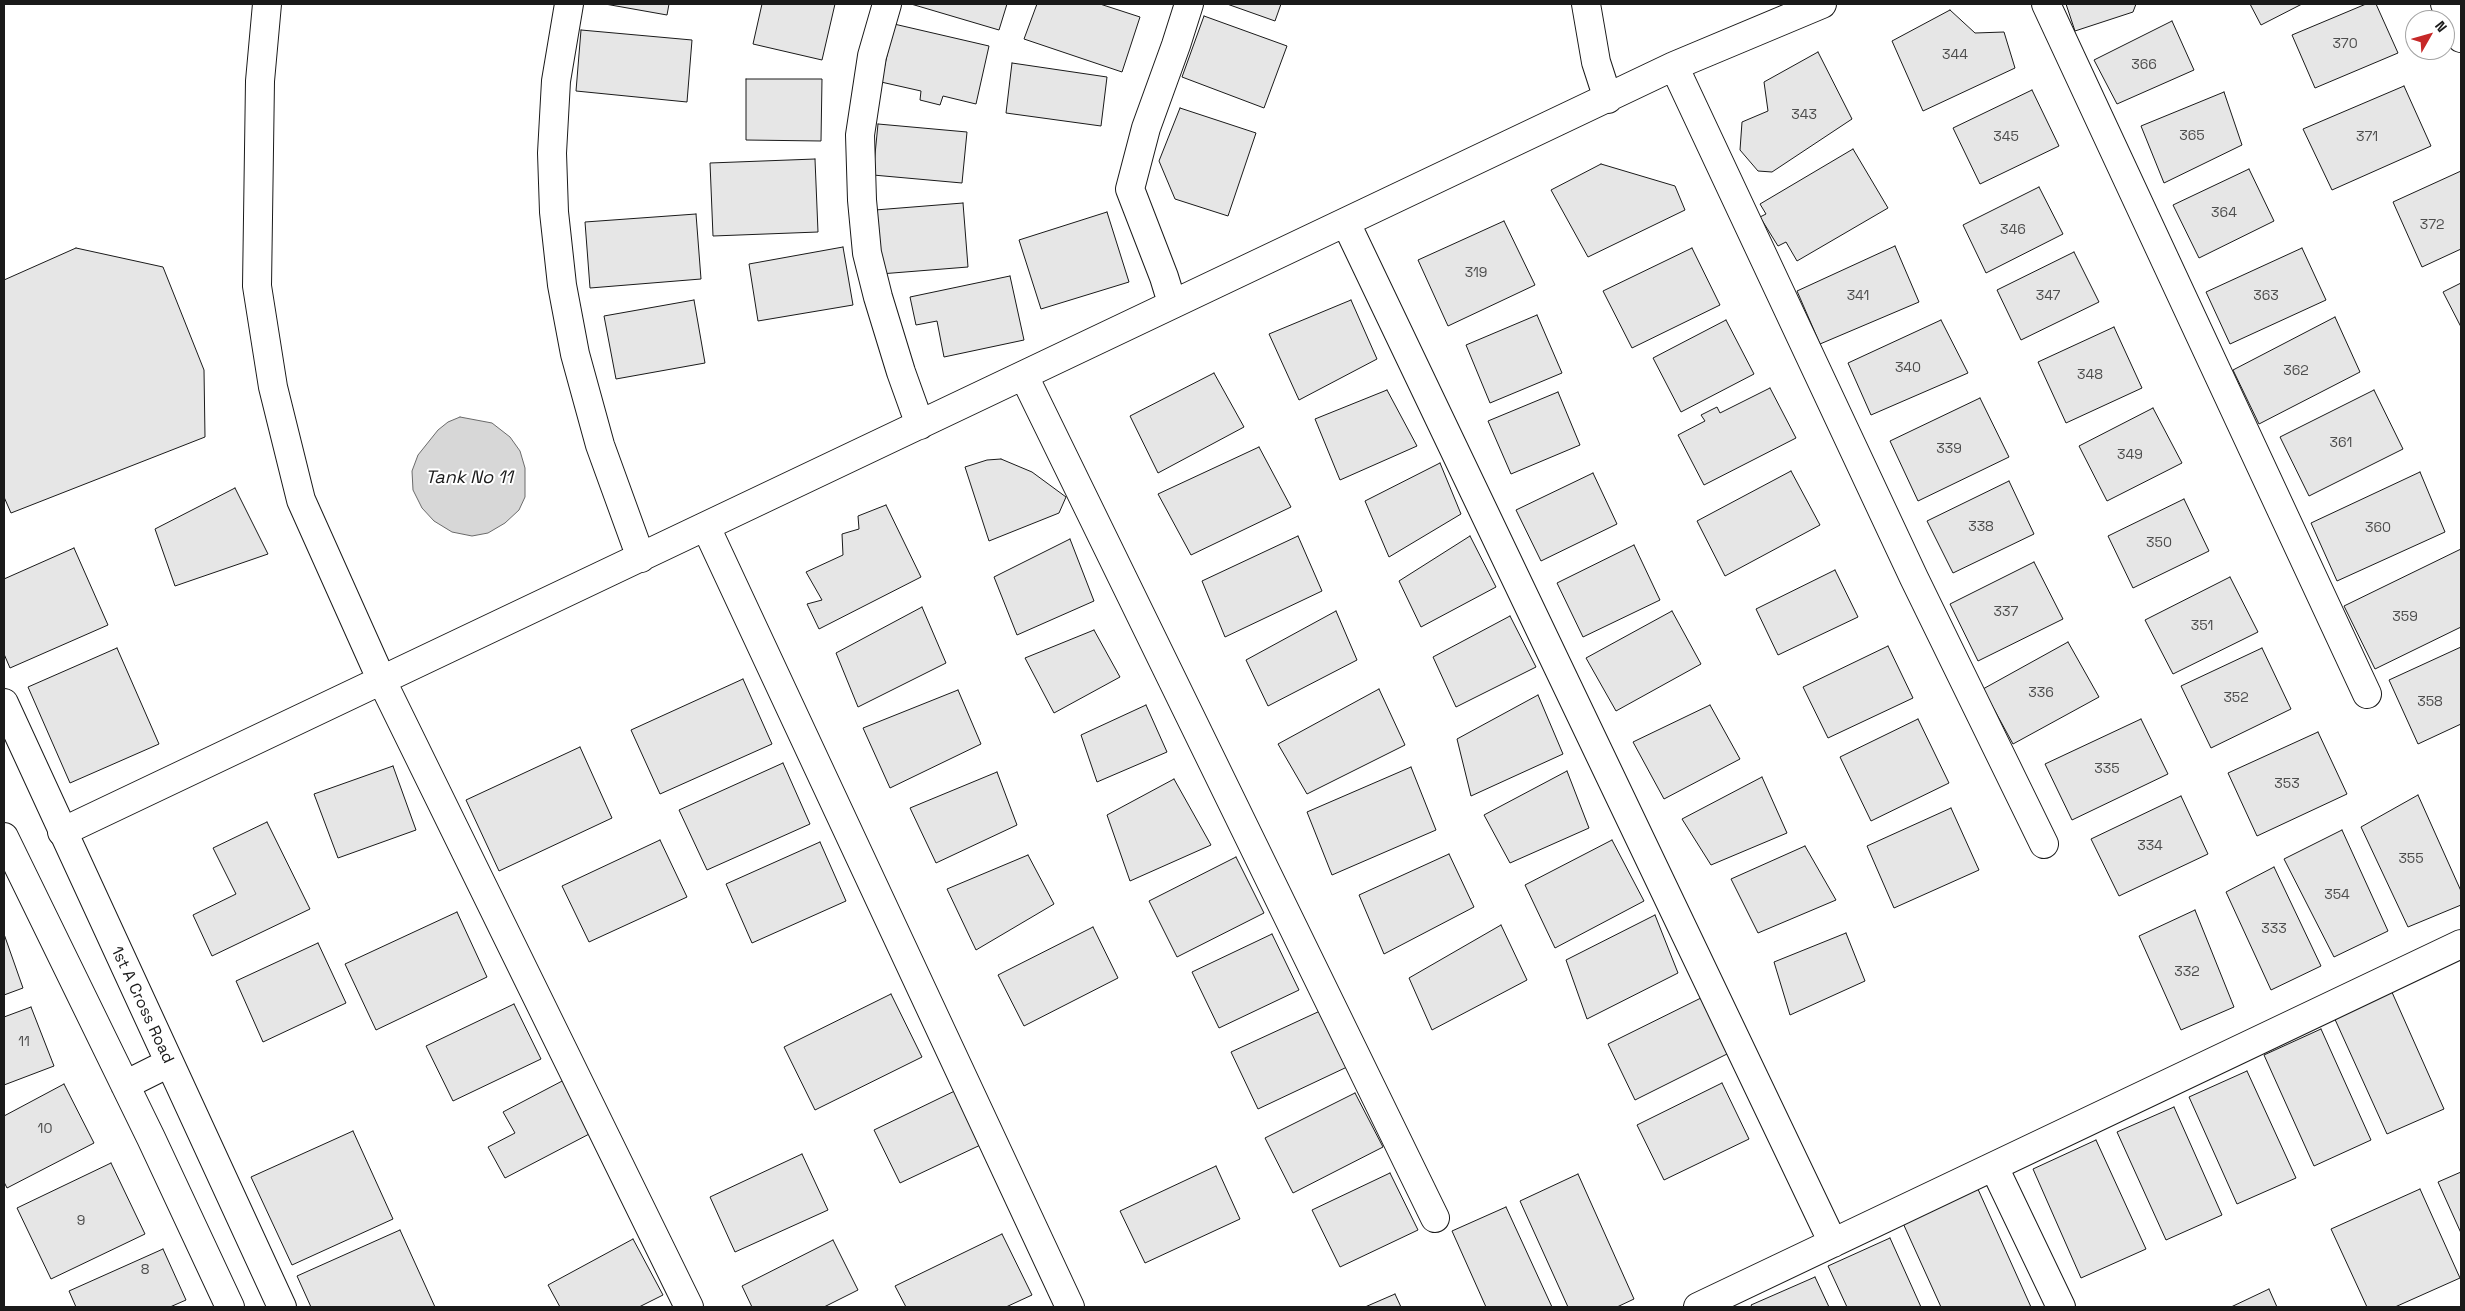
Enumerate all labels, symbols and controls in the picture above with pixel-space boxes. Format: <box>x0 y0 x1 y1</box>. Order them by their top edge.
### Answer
north arrow <box>2405 10 2455 60</box>
text: N <box>2431 17 2451 36</box>
house number: 370 <box>2332 36 2358 52</box>
house number: 344 <box>1942 47 1968 63</box>
house number: 366 <box>2131 57 2157 73</box>
house number: 343 <box>1791 107 1817 123</box>
house number: 365 <box>2179 128 2205 144</box>
house number: 345 <box>1993 129 2019 145</box>
house number: 371 <box>2356 129 2378 145</box>
house number: 364 <box>2211 205 2237 221</box>
house number: 372 <box>2420 217 2444 233</box>
house number: 346 <box>2000 222 2026 238</box>
house number: 319 <box>1465 265 1487 281</box>
house number: 341 <box>1847 288 1869 304</box>
house number: 347 <box>2036 288 2060 304</box>
house number: 363 <box>2253 288 2279 304</box>
house number: 340 <box>1895 360 1921 376</box>
house number: 362 <box>2283 363 2309 379</box>
house number: 348 <box>2077 367 2103 383</box>
house number: 361 <box>2330 435 2352 451</box>
house number: 339 <box>1936 441 1962 457</box>
house number: 349 <box>2117 447 2143 463</box>
water label: Tank No 11 <box>425 467 513 489</box>
house number: 338 <box>1968 519 1994 535</box>
house number: 360 <box>2365 520 2391 536</box>
house number: 350 <box>2146 535 2172 551</box>
house number: 337 <box>1994 604 2018 620</box>
house number: 359 <box>2392 609 2418 625</box>
house number: 351 <box>2191 618 2213 634</box>
house number: 336 <box>2028 685 2054 701</box>
house number: 352 <box>2223 690 2249 706</box>
house number: 358 <box>2417 694 2443 710</box>
house number: 335 <box>2094 761 2120 777</box>
house number: 353 <box>2274 776 2300 792</box>
house number: 334 <box>2137 838 2163 854</box>
house number: 355 <box>2398 851 2424 867</box>
house number: 354 <box>2324 887 2350 903</box>
house number: 333 <box>2261 921 2287 937</box>
street label: 1st A Cross Road <box>107 944 177 1066</box>
house number: 332 <box>2174 964 2200 980</box>
house number: 11 <box>18 1034 30 1050</box>
house number: 10 <box>38 1121 52 1137</box>
house number: 9 <box>77 1213 85 1229</box>
house number: 8 <box>141 1262 149 1278</box>

